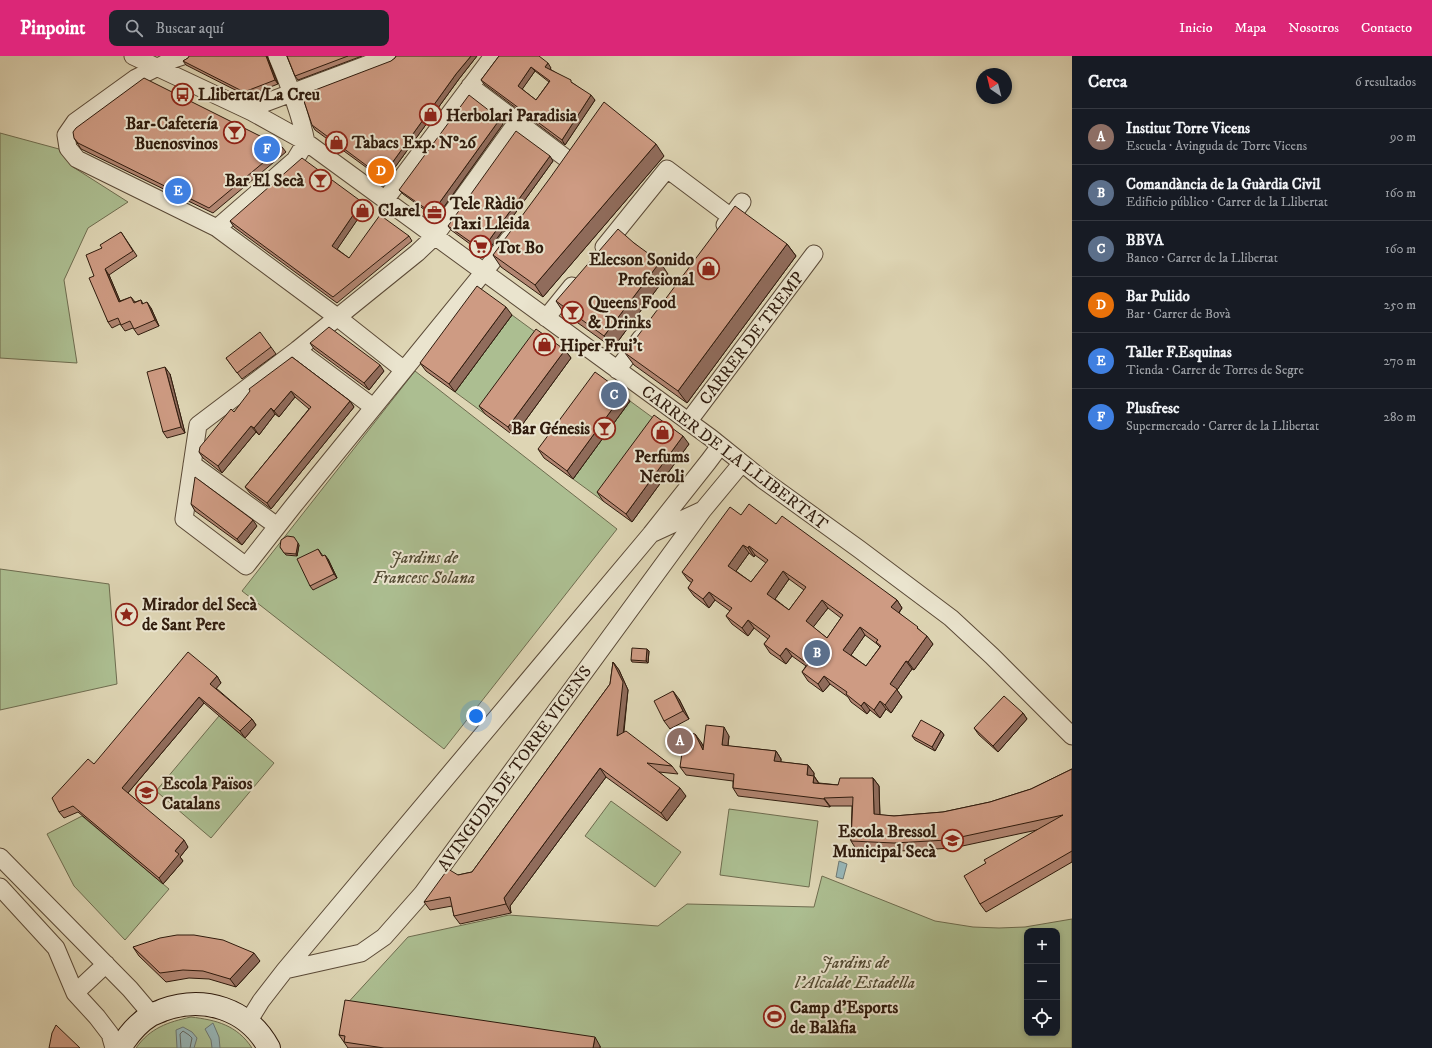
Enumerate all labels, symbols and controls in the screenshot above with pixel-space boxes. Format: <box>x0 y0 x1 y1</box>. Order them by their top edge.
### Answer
search box <box>109 10 389 46</box>
text: Pinpoint <box>20 17 85 40</box>
icon: search <box>123 17 145 39</box>
text: Buscar aquí <box>155 19 224 38</box>
text: Inicio <box>1179 19 1212 37</box>
text: Mapa <box>1234 19 1266 37</box>
text: Nosotros <box>1288 19 1339 37</box>
text: Contacto <box>1361 19 1412 37</box>
north arrow <box>976 68 1012 104</box>
text: Cerca <box>1088 71 1127 93</box>
text: 6 resultados <box>1355 74 1416 90</box>
bus stop icon: Llibertat/La Creu <box>169 81 195 107</box>
place label: Llibertat/La Creu <box>198 84 320 106</box>
shop icon: Herbolari Paradisia <box>417 102 443 128</box>
place label: Herbolari Paradisia <box>446 105 578 127</box>
place label: Bar-Cafetería Buenosvinos <box>125 113 219 155</box>
text: Institut Torre Vicens <box>1126 119 1250 138</box>
bar icon: Bar-Cafetería Buenosvinos <box>221 120 247 146</box>
shop icon: Tabacs Exp. Nº26 <box>323 129 349 155</box>
text: A <box>1097 129 1105 145</box>
text: 90 m <box>1390 129 1416 145</box>
place label: Tabacs Exp. Nº26 <box>351 132 477 154</box>
pin: F <box>254 134 280 164</box>
text: Escuela · Avinguda de Torre Vicens <box>1126 138 1307 154</box>
pin: D <box>368 156 394 186</box>
bar icon: Bar El Secà <box>307 167 333 193</box>
place label: Bar El Secà <box>225 170 305 192</box>
text: Comandància de la Guàrdia Civil <box>1126 175 1321 194</box>
pin: E <box>165 176 191 206</box>
text: B <box>1097 185 1105 201</box>
text: 160 m <box>1385 185 1416 201</box>
place label: Tele Ràdio Taxi Lleida <box>449 193 530 235</box>
text: Edificio público · Carrer de la Llibertat <box>1126 194 1328 210</box>
shop icon: Clarel <box>349 197 375 223</box>
place label: Clarel <box>378 200 421 222</box>
office icon: Tele Ràdio Taxi Lleida <box>422 200 448 226</box>
text: BBVA <box>1126 231 1163 250</box>
supermarket icon: Tot Bo <box>467 234 493 260</box>
place label: Tot Bo <box>495 237 543 259</box>
text: C <box>1097 241 1105 257</box>
text: 160 m <box>1385 241 1416 257</box>
place label: Elecson Sonido Profesional <box>589 249 695 291</box>
text: Banco · Carrer de la Llibertat <box>1126 250 1278 266</box>
shop icon: Elecson Sonido Profesional <box>696 256 722 282</box>
street label: CARRER DE TREMP <box>694 267 809 410</box>
text: Bar Pulido <box>1126 287 1190 306</box>
place label: Queens Food & Drinks <box>588 292 676 334</box>
text: D <box>1096 297 1106 313</box>
text: 250 m <box>1384 297 1416 313</box>
bar icon: Queens Food & Drinks <box>560 299 586 325</box>
text: Bar · Carrer de Bovà <box>1126 306 1231 322</box>
shop icon: Hiper Frui't <box>532 332 558 358</box>
place label: Hiper Frui't <box>560 335 643 357</box>
text: Taller F.Esquinas <box>1126 343 1232 362</box>
text: E <box>1096 353 1106 369</box>
text: 270 m <box>1384 353 1416 369</box>
text: Tienda · Carrer de Torres de Segre <box>1126 362 1304 378</box>
pin: C <box>601 380 627 410</box>
street label: CARRER DE LA LLIBERTAT <box>637 380 832 535</box>
text: Plusfresc <box>1126 399 1179 418</box>
text: F <box>1097 409 1105 425</box>
text: 280 m <box>1384 409 1416 425</box>
bar icon: Bar Génesis <box>592 415 618 441</box>
place label: Bar Génesis <box>512 418 590 440</box>
text: Supermercado · Carrer de la Llibertat <box>1126 418 1319 434</box>
shop icon: Perfums Neroli <box>649 419 675 445</box>
place label: Perfums Neroli <box>634 446 690 488</box>
park label: Jardins de Francesc Solana <box>373 547 475 589</box>
place label: Mirador del Secà de Sant Pere <box>142 594 258 636</box>
place icon: Mirador del Secà de Sant Pere <box>114 601 140 627</box>
pin: B <box>804 638 830 668</box>
street label: AVINGUDA DE TORRE VICENS <box>433 661 597 876</box>
your location <box>466 706 486 726</box>
pin: A <box>667 726 693 756</box>
place label: Escola Països Catalans <box>162 773 253 815</box>
school or university icon: Escola Països Catalans <box>133 780 159 806</box>
place label: Escola Bressol Municipal Secà <box>833 821 937 863</box>
school or university icon: Escola Bressol Municipal Secà <box>939 828 965 854</box>
map controls <box>1024 928 1060 1036</box>
button: + <box>1024 928 1060 964</box>
park label: Jardins de l'Alcalde Estadella <box>794 952 915 994</box>
button: − <box>1024 964 1060 1000</box>
place label: Camp d'Esports de Balàfia <box>790 997 899 1039</box>
button: locate <box>1024 1000 1060 1036</box>
sports icon: Camp d'Esports de Balàfia <box>761 1004 787 1030</box>

